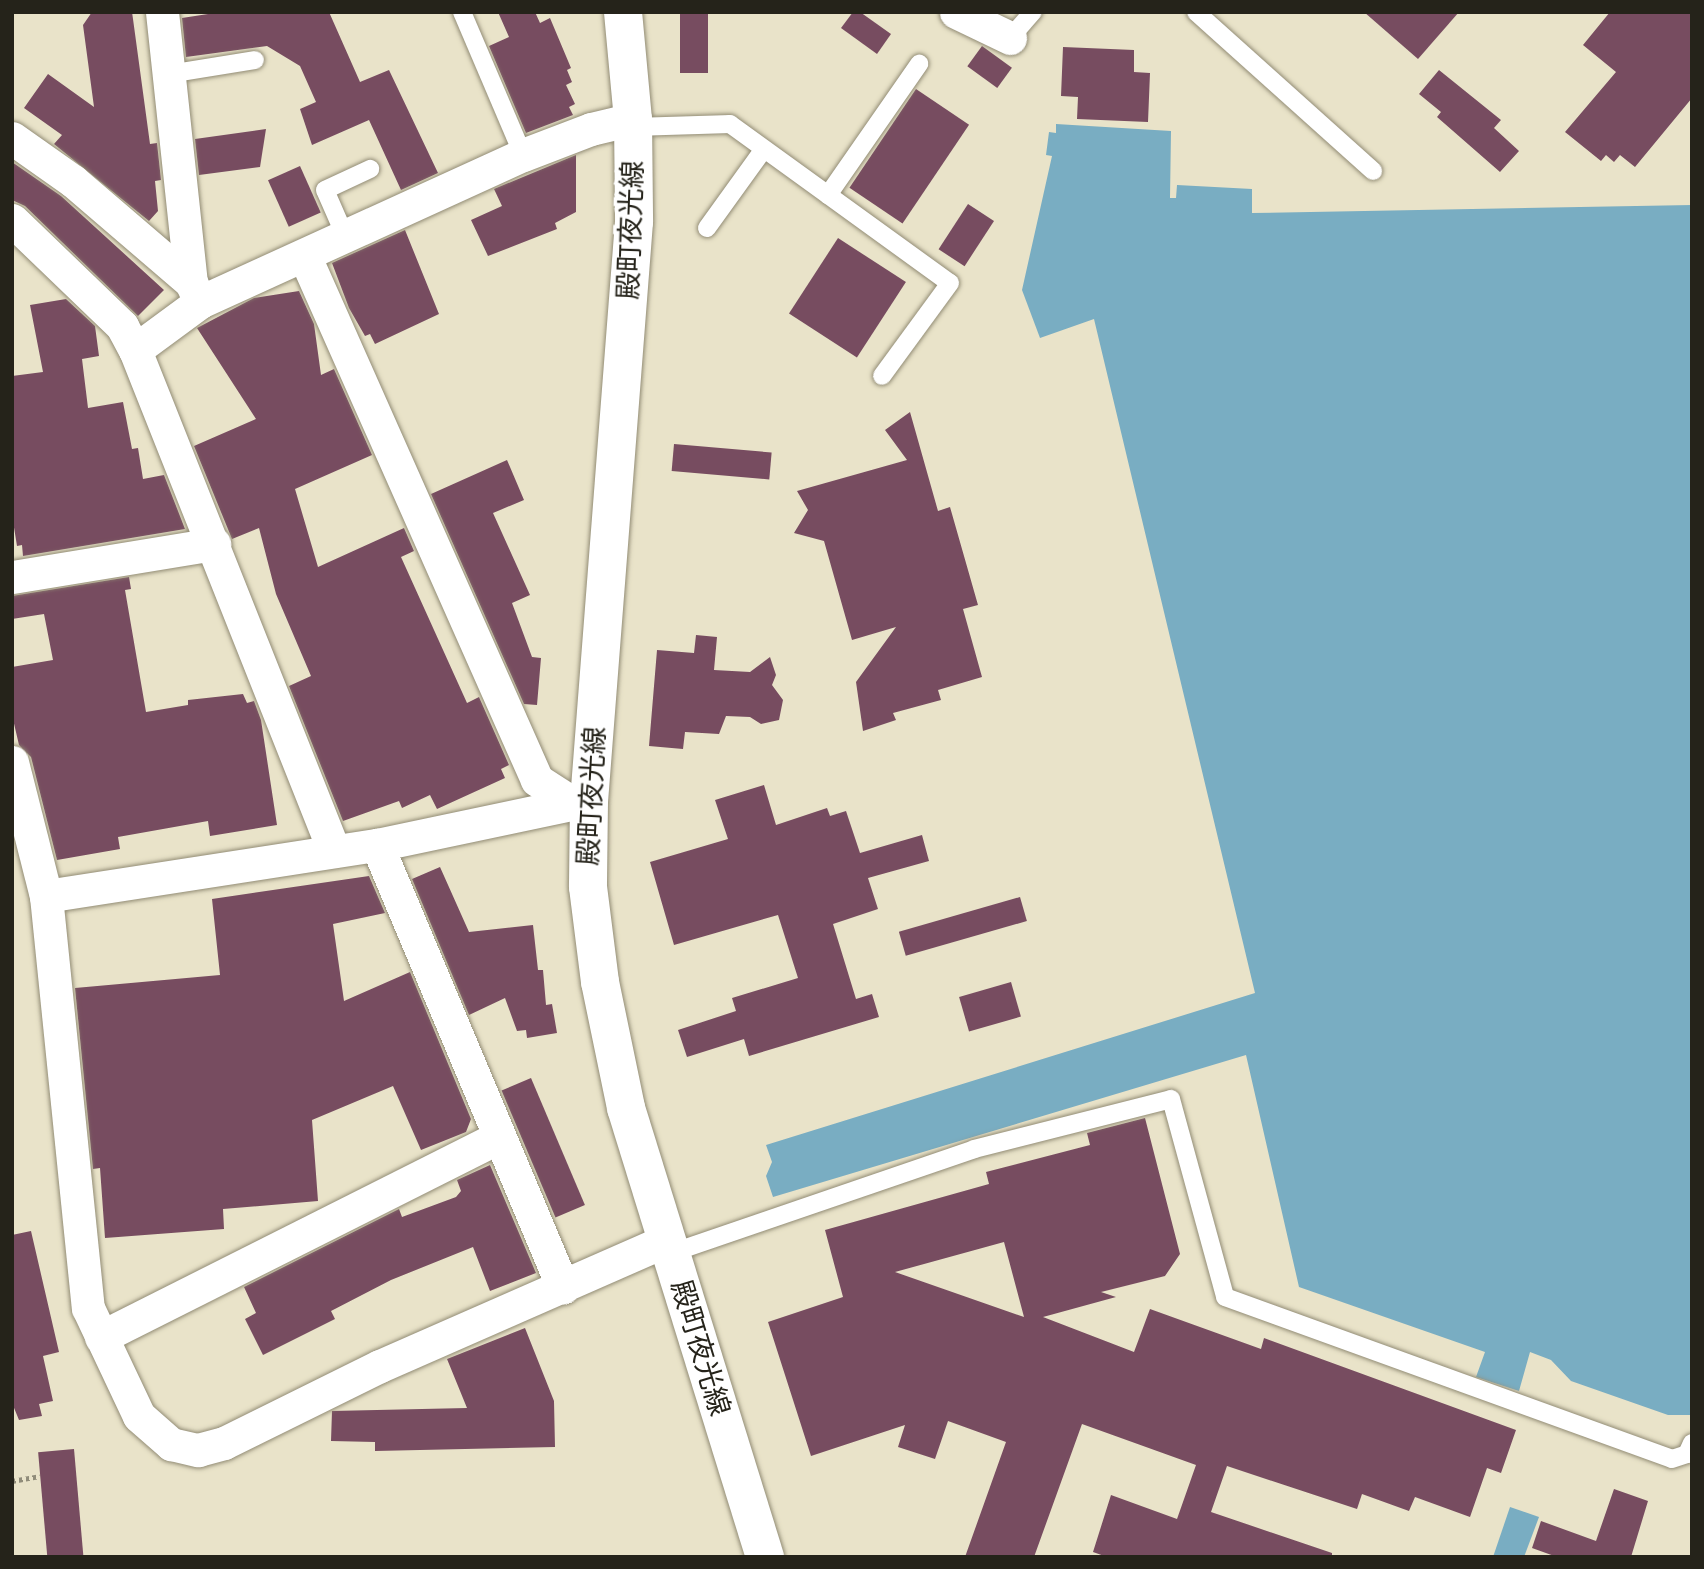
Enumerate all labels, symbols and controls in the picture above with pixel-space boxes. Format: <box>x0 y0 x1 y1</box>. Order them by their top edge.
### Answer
street label: 殿町夜光線 <box>612 159 650 301</box>
street label: 殿町夜光線 <box>572 725 612 867</box>
street label: 殿町夜光線 <box>663 1276 737 1420</box>

